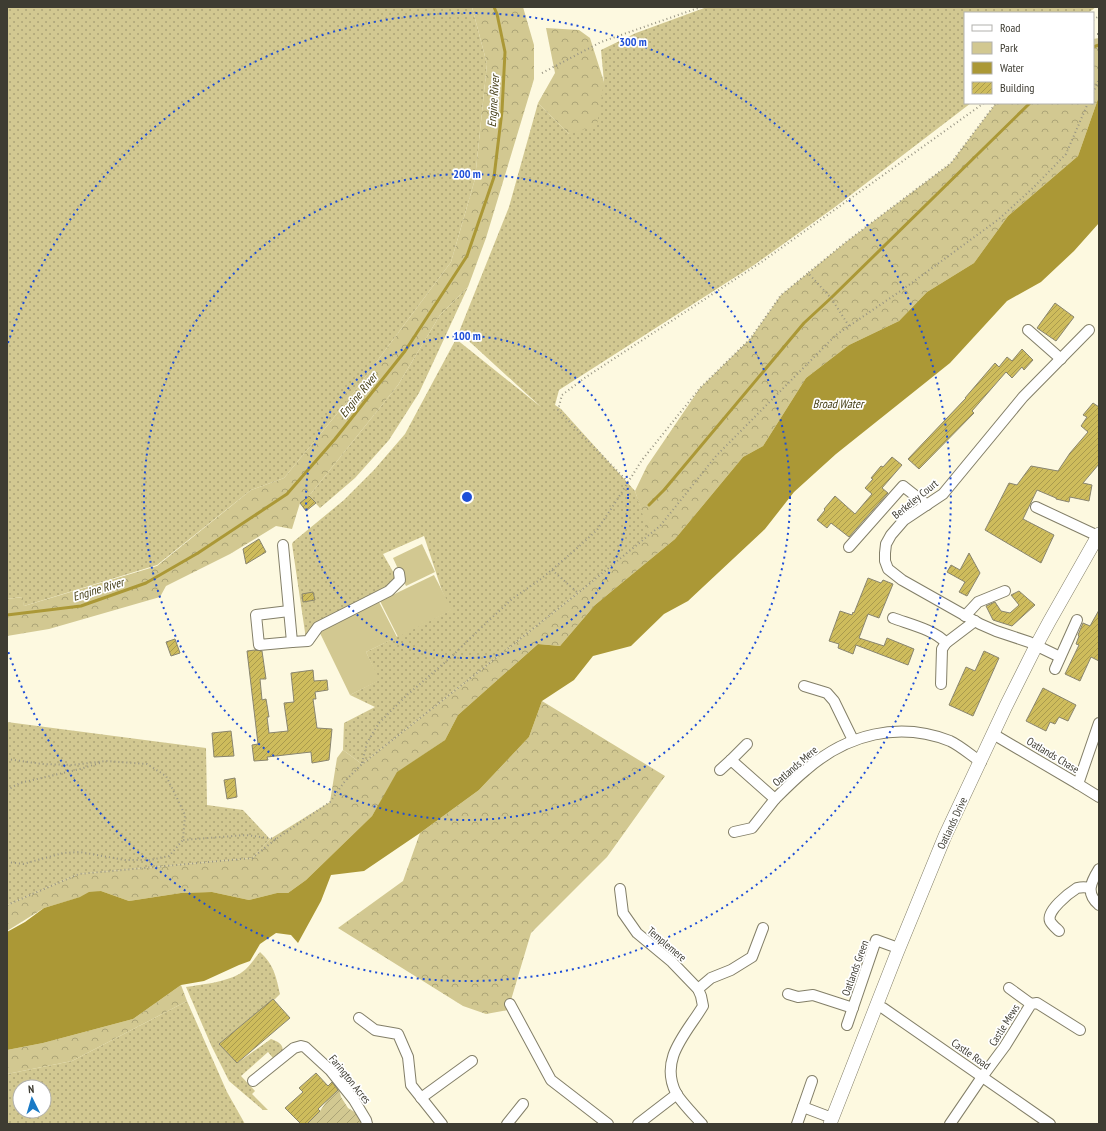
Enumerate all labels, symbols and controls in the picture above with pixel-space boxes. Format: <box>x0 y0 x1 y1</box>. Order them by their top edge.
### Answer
legend <box>964 12 1094 104</box>
text: Road <box>1000 20 1020 35</box>
text: 300 m <box>619 34 647 49</box>
text: Park <box>1000 40 1018 55</box>
text: Water <box>1000 60 1025 75</box>
water label: Engine River <box>484 73 502 128</box>
text: Building <box>1000 80 1035 95</box>
text: 200 m <box>453 166 481 181</box>
text: 100 m <box>453 328 481 343</box>
water label: Engine River <box>336 369 381 420</box>
water label: Broad Water <box>813 396 865 411</box>
street label: Berkeley Court <box>889 476 941 522</box>
centre of rings <box>460 490 474 504</box>
water label: Engine River <box>71 574 127 604</box>
street label: Oatlands Chase <box>1024 734 1082 776</box>
street label: Oatlands Mere <box>770 742 821 789</box>
street label: Oatlands Drive <box>934 794 970 851</box>
street label: Templemere <box>645 924 690 965</box>
street label: Oatlands Green <box>838 938 872 998</box>
street label: Castle Mews <box>986 1001 1023 1049</box>
street label: Castle Road <box>949 1036 993 1073</box>
street label: Farington Acres <box>326 1052 374 1106</box>
north arrow <box>12 1079 52 1119</box>
text: N <box>28 1082 35 1096</box>

